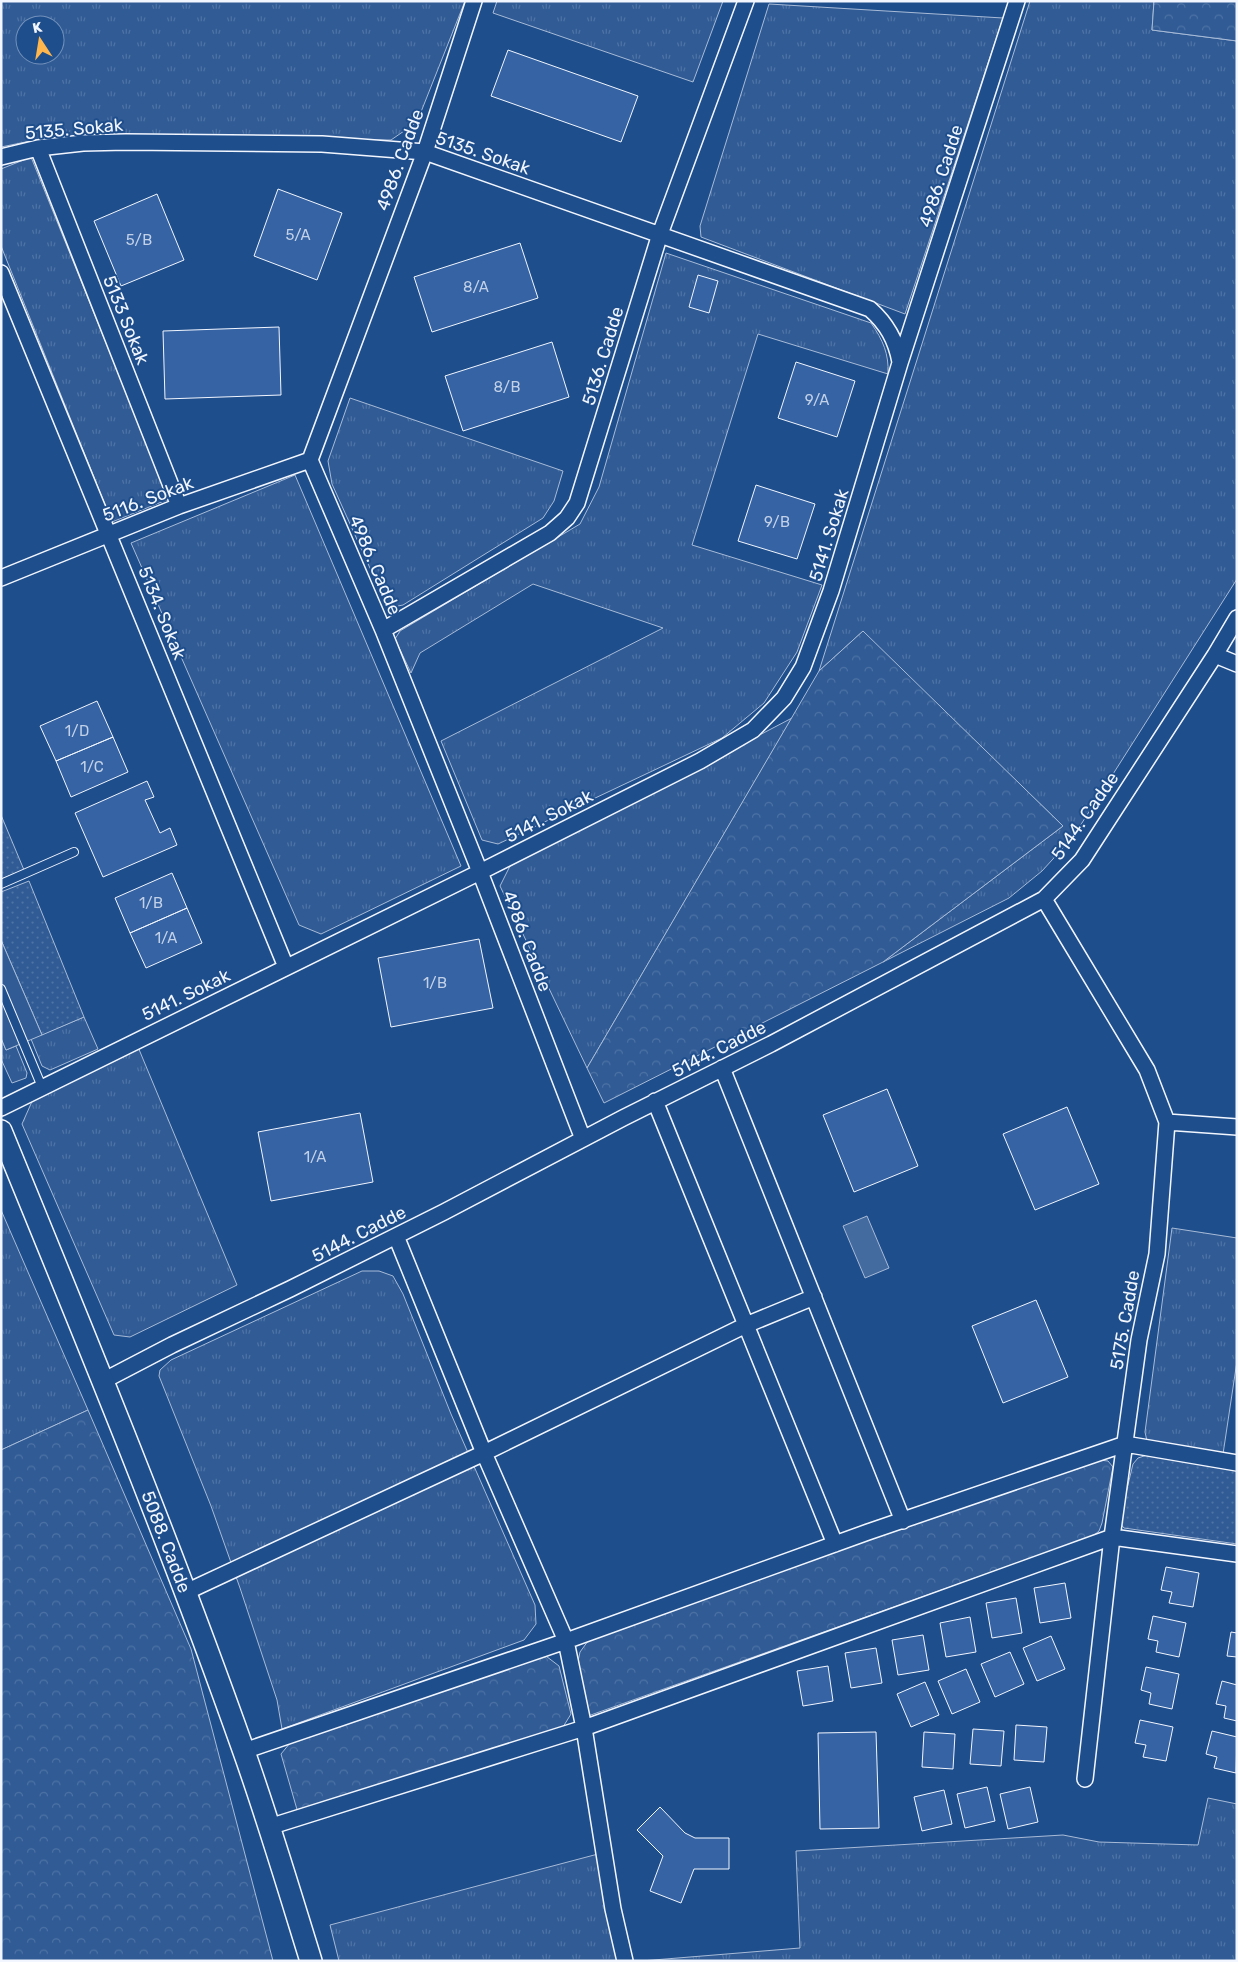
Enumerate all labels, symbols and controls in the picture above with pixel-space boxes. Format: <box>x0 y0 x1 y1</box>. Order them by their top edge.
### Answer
north arrow <box>15 15 65 65</box>
text: K <box>31 18 44 37</box>
street label: 4986. Cadde <box>371 106 429 214</box>
street label: 5135. Sokak <box>24 114 125 144</box>
street label: 4986. Cadde <box>914 122 968 230</box>
street label: 5135. Sokak <box>433 127 534 180</box>
house number: 5/A <box>285 226 311 244</box>
house number: 5/B <box>126 231 152 249</box>
street label: 5133 Sokak <box>98 272 154 368</box>
house number: 8/A <box>463 278 489 296</box>
street label: 5136. Cadde <box>578 304 628 408</box>
house number: 8/B <box>493 378 521 396</box>
house number: 9/A <box>805 391 829 409</box>
street label: 5116. Sokak <box>99 471 197 526</box>
street label: 5141. Sokak <box>805 485 854 584</box>
street label: 4986. Cadde <box>344 512 406 618</box>
house number: 9/B <box>764 513 790 531</box>
street label: 5134. Sokak <box>133 563 191 664</box>
house number: 1/D <box>65 722 89 740</box>
house number: 1/C <box>80 758 104 776</box>
street label: 5144. Cadde <box>1047 768 1123 864</box>
street label: 5141. Sokak <box>501 784 597 847</box>
street label: 4986. Cadde <box>498 887 556 995</box>
house number: 1/B <box>139 894 163 912</box>
house number: 1/A <box>155 929 177 947</box>
street label: 5141. Sokak <box>138 964 234 1026</box>
house number: 1/B <box>423 974 447 992</box>
street label: 5144. Cadde <box>668 1016 770 1082</box>
house number: 1/A <box>304 1148 326 1166</box>
street label: 5144. Cadde <box>308 1201 410 1267</box>
street label: 5175. Cadde <box>1105 1269 1145 1371</box>
street label: 5088. Cadde <box>137 1488 195 1596</box>

